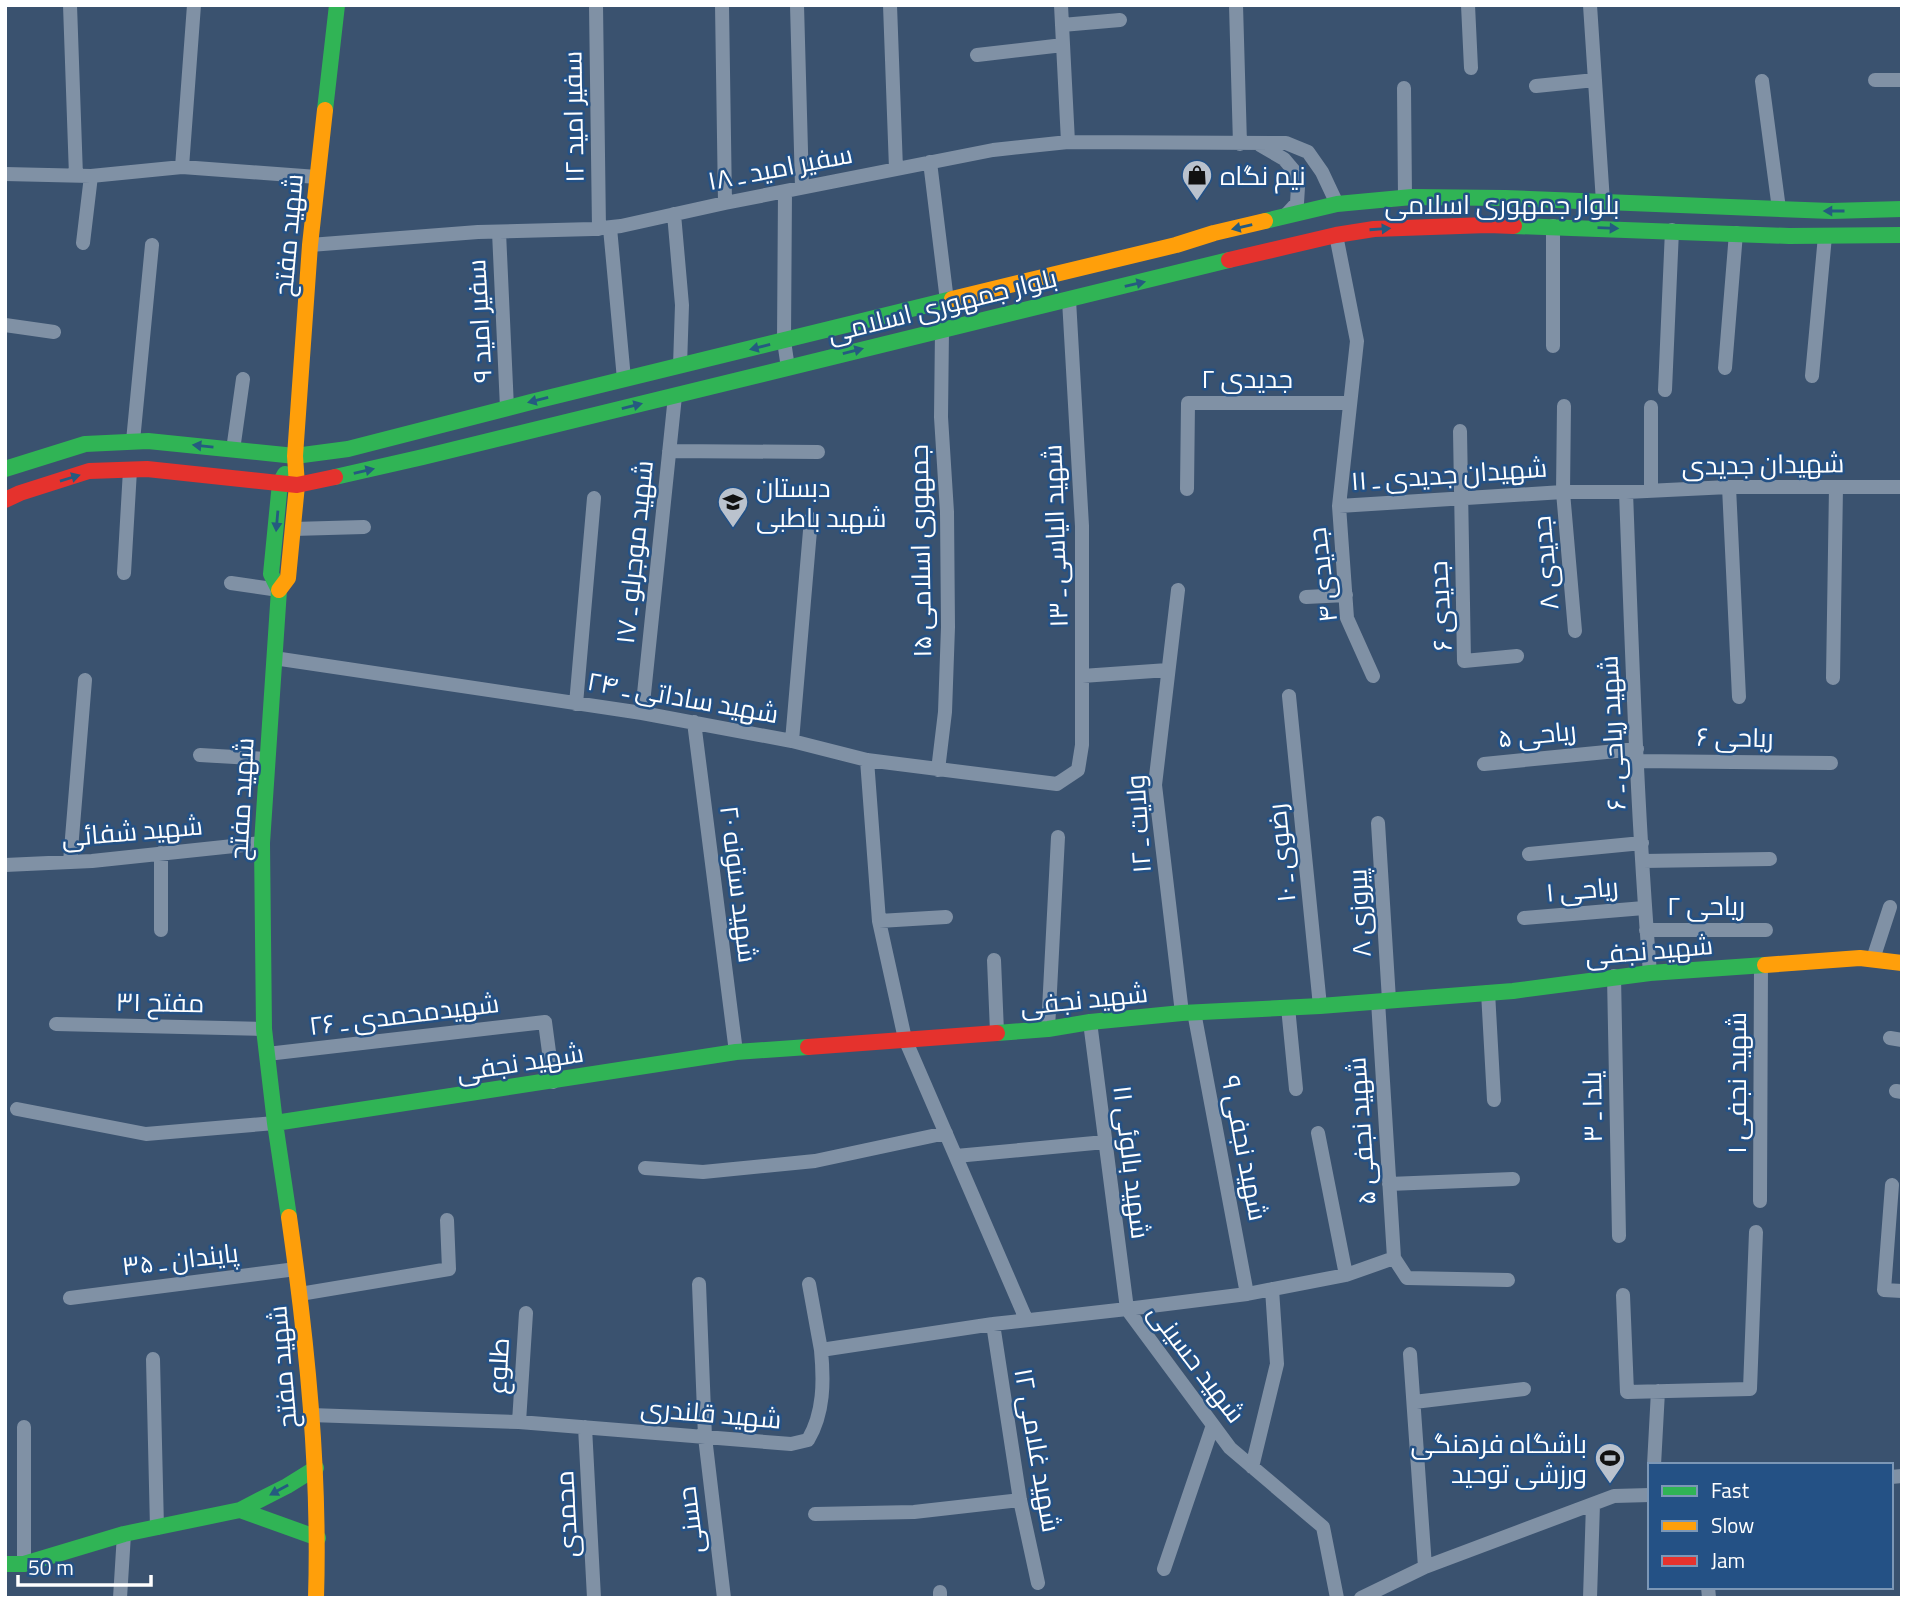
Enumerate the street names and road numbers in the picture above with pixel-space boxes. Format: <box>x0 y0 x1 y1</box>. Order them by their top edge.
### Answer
street label: سفیر امید ۱۲ <box>552 51 594 183</box>
street label: سفیر امید ـ ۱۸ <box>704 134 856 200</box>
street label: شهید مفتح <box>263 172 313 298</box>
street label: بلوار جمهوری اسلامی <box>1384 185 1620 224</box>
street label: سفیر امید ۹ <box>456 258 502 384</box>
street label: بلوار جمهوری اسلامی <box>823 258 1061 352</box>
street label: جدیدی ۲ <box>1201 359 1293 398</box>
street label: شهیدان جدیدی <box>1681 443 1845 485</box>
street label: جمهوری اسلامی ۱۵ <box>899 444 941 658</box>
street label: شهید الیاسی ـ ۱۳ <box>1032 444 1078 628</box>
street label: شهیدان جدیدی ـ ۱۱ <box>1349 448 1549 500</box>
street label: شهید موجرلو ـ ۱۷ <box>605 458 663 646</box>
street label: جدیدی ۸ <box>1521 514 1569 612</box>
street label: جدیدی ۴ <box>1297 525 1347 625</box>
street label: جدیدی ۶ <box>1418 560 1462 652</box>
street label: شهید ریاحی ـ ۶ <box>1588 654 1636 812</box>
street label: شهید ساداتی ـ ۲۴ <box>584 661 782 733</box>
street label: ریاحی ۵ <box>1496 710 1578 758</box>
street label: ریاحی ۶ <box>1696 717 1774 757</box>
street label: شهید مفتح <box>218 736 264 862</box>
street label: ولایت ـ ۱۲ <box>1115 773 1161 875</box>
street label: رضوی ـ ۱۰ <box>1256 802 1306 904</box>
street label: شهید ستونه ۲۰ <box>710 803 768 965</box>
street label: شهید شفائی <box>60 805 204 857</box>
street label: ریاحی ۱ <box>1544 866 1620 912</box>
street label: پیروزی ۸ <box>1337 868 1381 958</box>
street label: ریاحی ۲ <box>1667 886 1745 925</box>
street label: شهید نجفی <box>1583 925 1715 975</box>
street label: شهید نجفی <box>1018 973 1150 1025</box>
street label: مفتح ۳۱ <box>115 982 205 1022</box>
street label: شهیدمحمدی ـ ۲۶ <box>307 983 501 1045</box>
street label: شهید نجفی ۱ <box>1717 1012 1756 1154</box>
street label: شهید نجفی <box>454 1033 586 1091</box>
street label: شهید نجفی ۵ <box>1336 1056 1386 1206</box>
street label: یلدا ـ ۳ <box>1572 1071 1612 1143</box>
street label: شهید نجفی ۹ <box>1212 1072 1278 1224</box>
street label: شهید بالوئی ۱۱ <box>1103 1083 1161 1241</box>
street label: پایندان ـ ۳۵ <box>119 1233 241 1285</box>
street label: شهید حسینی <box>1139 1295 1255 1431</box>
street label: شهید مفتح <box>257 1304 307 1430</box>
street label: طلوع <box>477 1337 519 1395</box>
street label: شهید غلامی ۱۲ <box>1004 1365 1072 1535</box>
street label: شهید قلندری <box>639 1387 783 1439</box>
street label: محمدی <box>544 1469 588 1559</box>
street label: حسنی <box>667 1484 713 1556</box>

